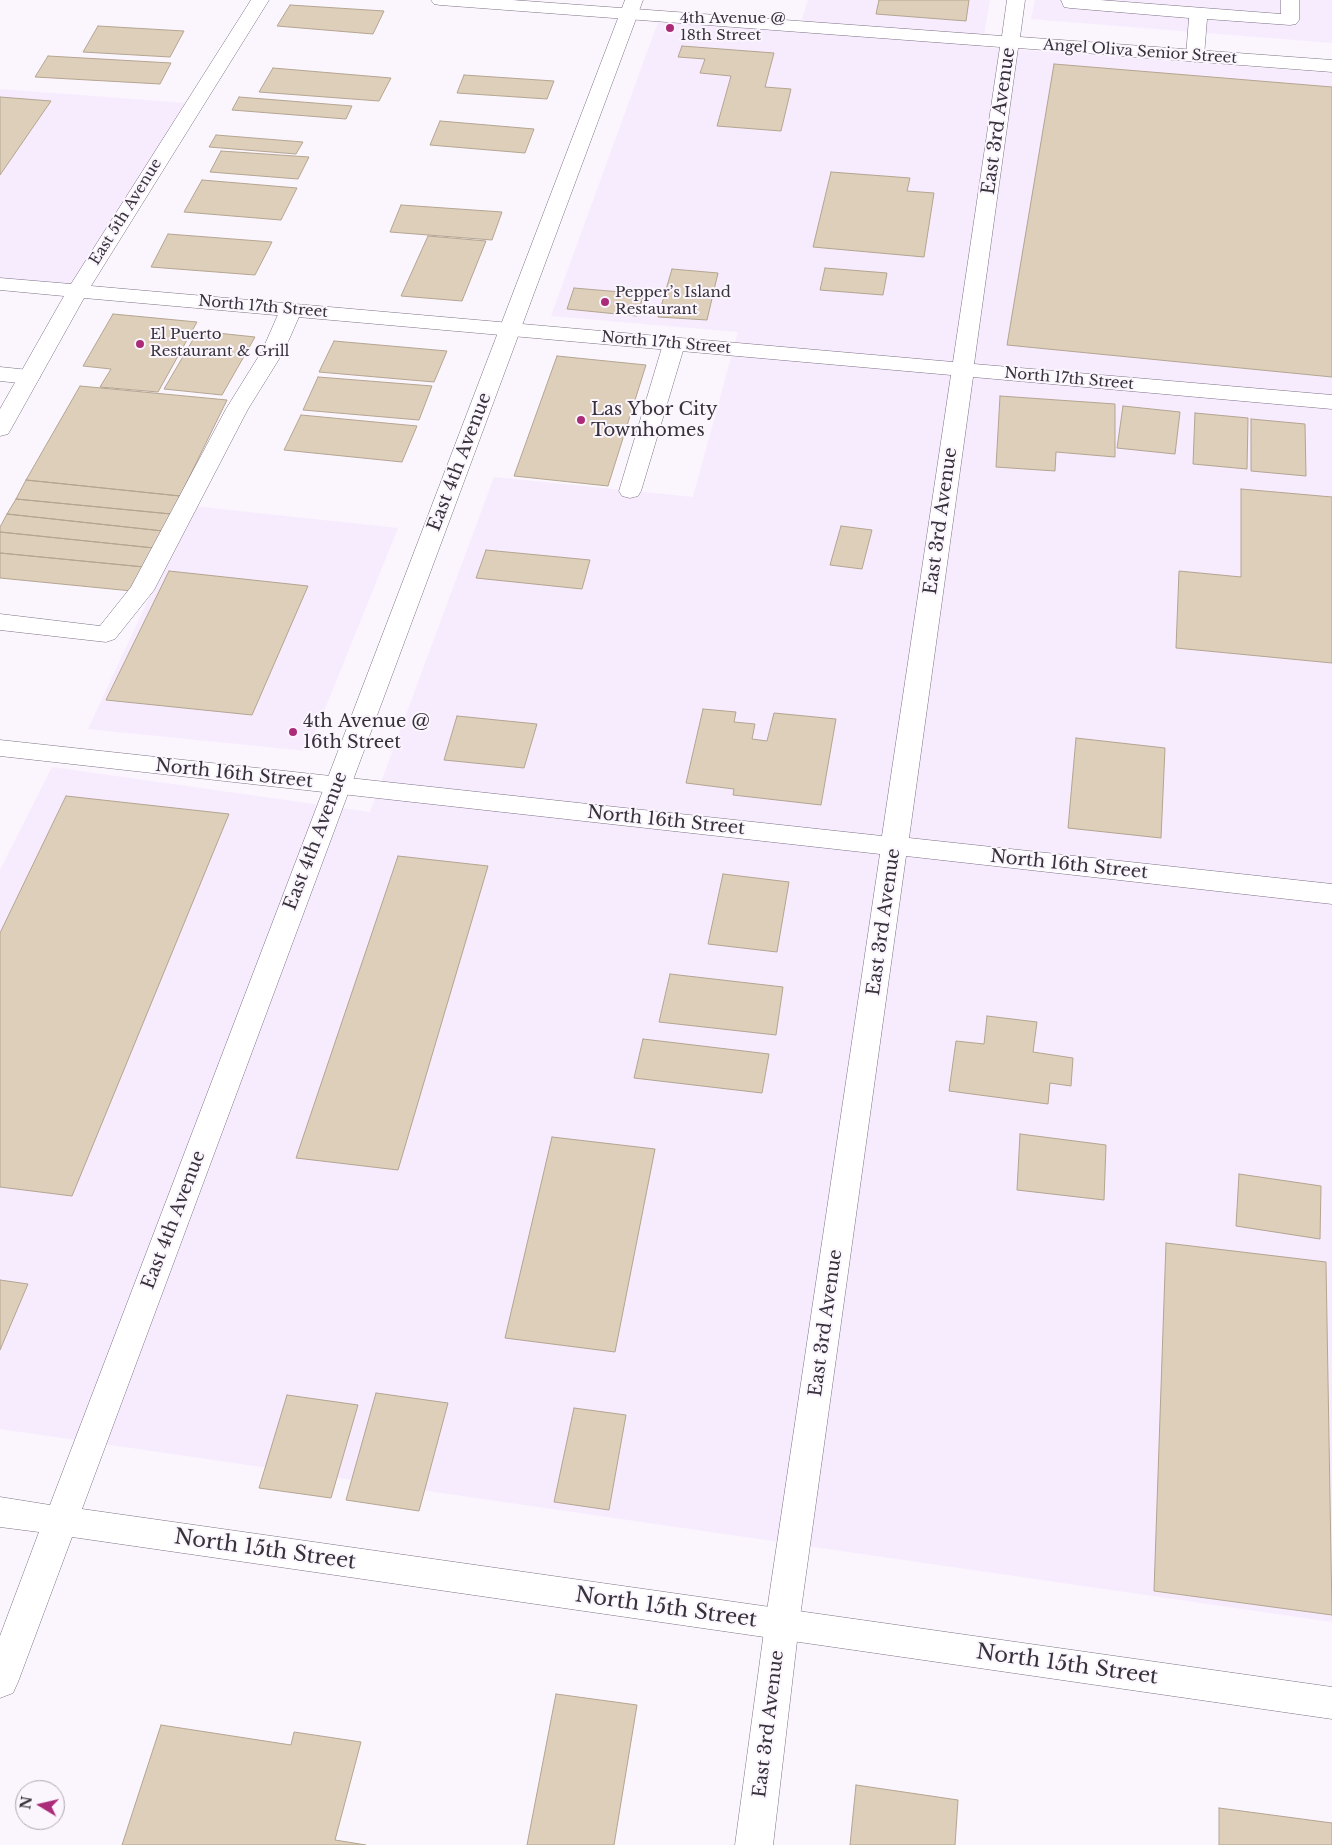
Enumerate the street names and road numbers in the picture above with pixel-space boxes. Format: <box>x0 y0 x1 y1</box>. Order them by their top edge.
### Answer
street label: Angel Oliva Senior Street <box>1042 36 1238 68</box>
street label: East 3rd Avenue <box>978 46 1020 196</box>
street label: East 5th Avenue <box>86 156 166 268</box>
street label: North 17th Street <box>197 292 329 322</box>
street label: North 17th Street <box>600 328 732 358</box>
street label: North 17th Street <box>1003 364 1135 394</box>
street label: East 4th Avenue <box>424 390 496 534</box>
street label: East 3rd Avenue <box>920 446 962 596</box>
street label: North 16th Street <box>154 755 314 793</box>
street label: East 4th Avenue <box>280 769 352 913</box>
street label: North 16th Street <box>586 802 746 840</box>
street label: North 16th Street <box>989 846 1149 884</box>
street label: East 3rd Avenue <box>863 847 905 997</box>
street label: East 4th Avenue <box>138 1148 210 1292</box>
street label: East 3rd Avenue <box>805 1248 847 1398</box>
street label: North 15th Street <box>172 1525 358 1575</box>
street label: North 15th Street <box>573 1583 759 1633</box>
street label: North 15th Street <box>974 1640 1160 1690</box>
street label: East 3rd Avenue <box>749 1649 789 1799</box>

